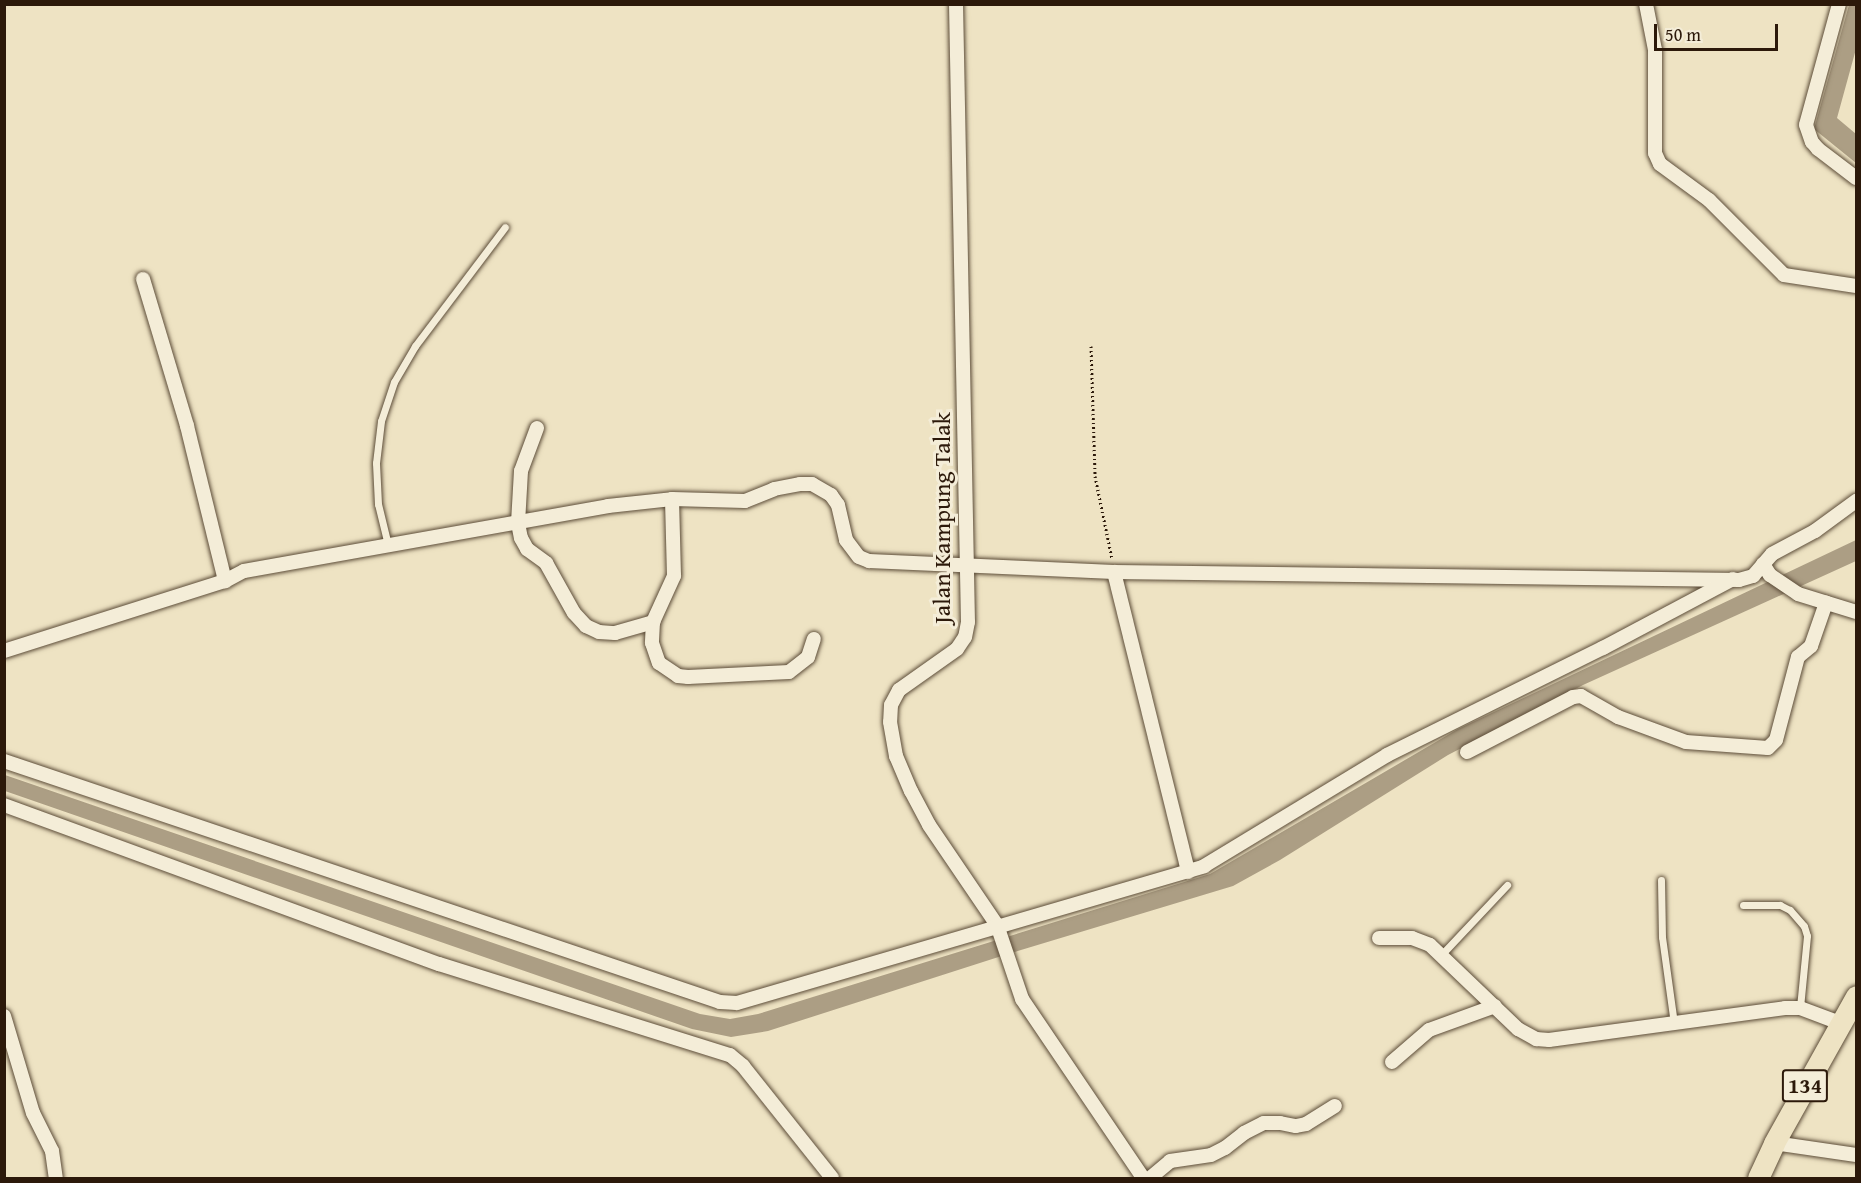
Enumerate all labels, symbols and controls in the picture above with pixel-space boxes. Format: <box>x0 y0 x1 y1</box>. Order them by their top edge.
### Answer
scale bar <box>1657 12 1782 50</box>
text: 50 m <box>1665 21 1701 48</box>
street label: Jalan Kampung Talak <box>928 412 956 624</box>
road number: 134 <box>1781 1067 1829 1105</box>

